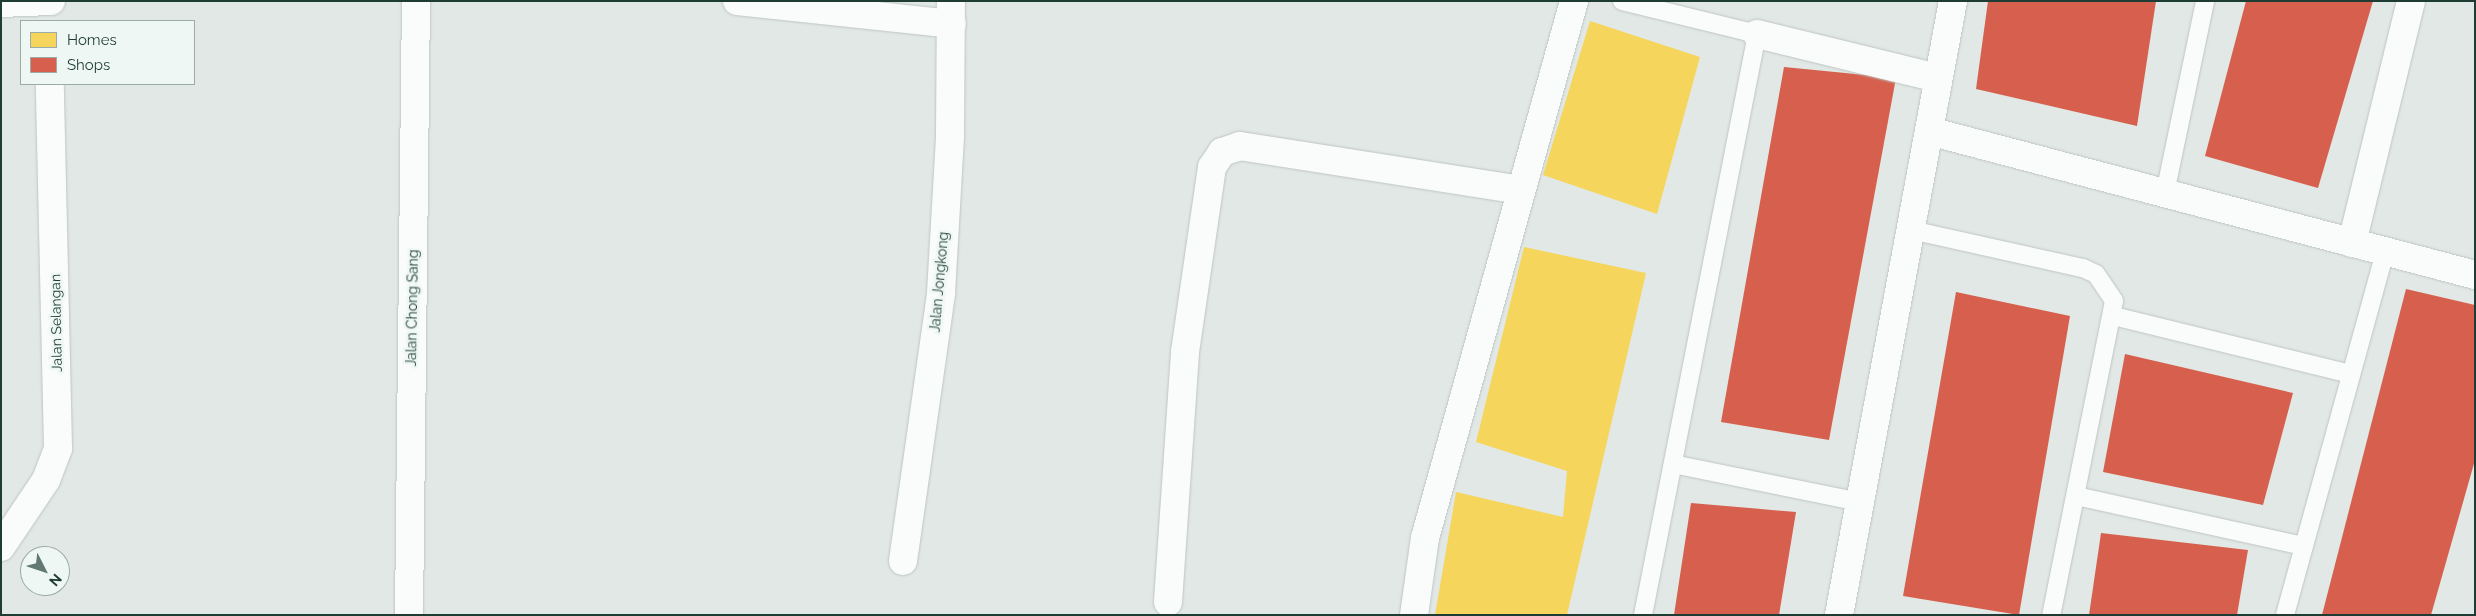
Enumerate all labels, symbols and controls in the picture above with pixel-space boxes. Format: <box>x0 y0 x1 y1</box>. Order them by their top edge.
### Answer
legend <box>20 20 195 85</box>
text: Homes <box>67 31 117 49</box>
text: Shops <box>67 56 110 74</box>
street label: Jalan Jongkong <box>926 231 952 333</box>
street label: Jalan Chong Sang <box>403 249 421 367</box>
street label: Jalan Selangan <box>47 274 65 372</box>
north arrow <box>20 546 70 596</box>
text: N <box>46 571 65 589</box>

